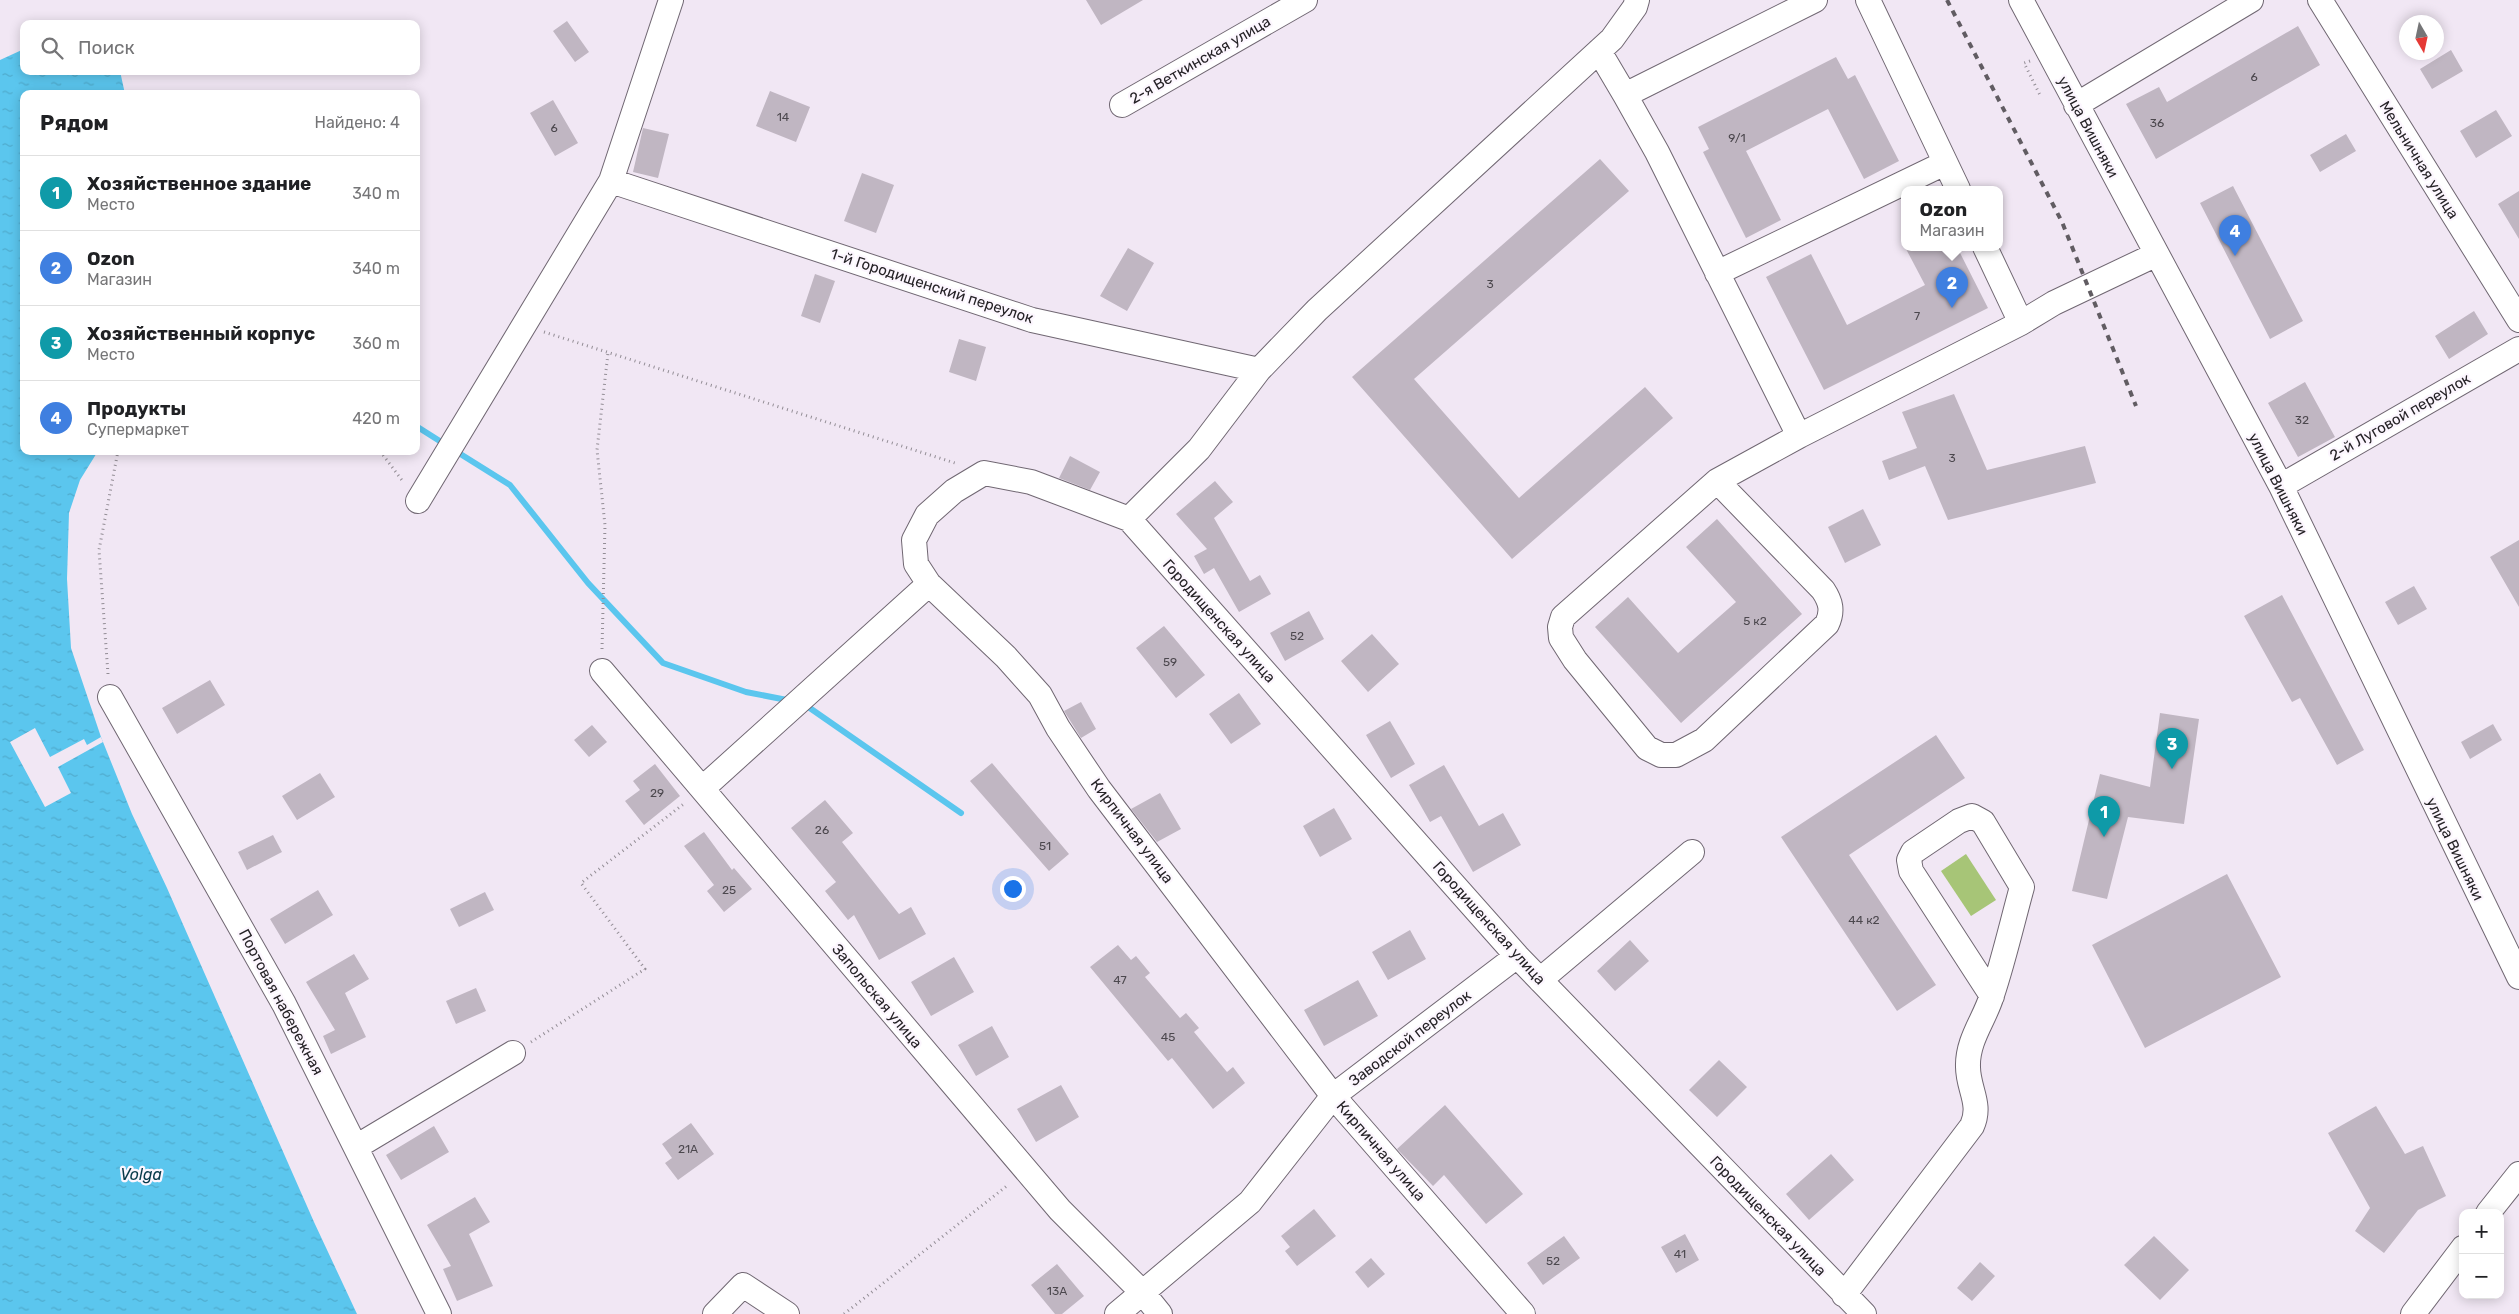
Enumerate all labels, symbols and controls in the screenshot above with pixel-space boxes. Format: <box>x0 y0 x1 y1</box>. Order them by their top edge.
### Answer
street label: 2-я Веткинская улица <box>1126 12 1274 108</box>
north arrow <box>2399 15 2444 60</box>
search box <box>20 20 420 75</box>
icon: search <box>38 34 66 62</box>
text: Поиск <box>78 36 135 59</box>
house number: 6 <box>2250 70 2258 84</box>
street label: улица Вишняки <box>2054 73 2122 181</box>
street label: Мельничная улица <box>2375 98 2463 222</box>
text: Рядом <box>40 110 109 135</box>
house number: 14 <box>777 110 790 124</box>
text: Найдено: 4 <box>315 113 400 132</box>
house number: 36 <box>2150 116 2164 130</box>
house number: 6 <box>550 121 558 135</box>
house number: 9/1 <box>1728 131 1746 145</box>
text: Хозяйственное здание <box>87 172 311 195</box>
text: 1 <box>52 184 60 203</box>
text: 340 m <box>352 184 400 203</box>
popup <box>1901 186 2003 251</box>
text: Место <box>87 195 135 214</box>
text: Ozon <box>1920 198 1967 221</box>
pin: 4 <box>2219 215 2251 256</box>
text: Магазин <box>1920 221 1984 240</box>
street label: 1-й Городищенский переулок <box>828 245 1036 327</box>
text: Ozon <box>87 247 135 270</box>
text: 2 <box>51 259 61 278</box>
text: 340 m <box>352 259 400 278</box>
pin: 2 <box>1936 267 1968 308</box>
text: Магазин <box>87 270 152 289</box>
house number: 3 <box>1486 277 1494 291</box>
house number: 7 <box>1914 309 1920 323</box>
text: Хозяйственный корпус <box>87 322 315 345</box>
text: 3 <box>51 334 61 353</box>
text: 360 m <box>352 334 400 353</box>
text: Место <box>87 345 135 364</box>
street label: 2-й Луговой переулок <box>2326 369 2474 465</box>
text: Продукты <box>87 397 186 420</box>
text: 4 <box>51 409 61 428</box>
text: 420 m <box>352 409 400 428</box>
house number: 32 <box>2295 413 2309 427</box>
text: Супермаркет <box>87 420 189 439</box>
street label: улица Вишняки <box>2244 430 2312 538</box>
house number: 3 <box>1948 451 1956 465</box>
street label: Городищенская улица <box>1159 556 1279 686</box>
house number: 5 к2 <box>1743 614 1767 628</box>
house number: 52 <box>1290 629 1304 643</box>
house number: 59 <box>1163 655 1177 669</box>
pin: 3 <box>2156 728 2188 769</box>
street label: Кирпичная улица <box>1087 775 1177 887</box>
house number: 29 <box>650 786 664 800</box>
street label: улица Вишняки <box>2422 795 2488 903</box>
pin: 1 <box>2088 796 2120 837</box>
house number: 26 <box>815 823 829 837</box>
house number: 51 <box>1039 839 1051 853</box>
street label: Городищенская улица <box>1429 858 1549 988</box>
your location <box>1000 876 1026 902</box>
house number: 25 <box>722 883 736 897</box>
house number: 44 к2 <box>1848 913 1880 927</box>
street label: Портовая набережная <box>235 926 327 1078</box>
street label: Запольская улица <box>828 940 926 1052</box>
house number: 47 <box>1113 973 1127 987</box>
street label: Заводской переулок <box>1345 986 1475 1090</box>
house number: 45 <box>1161 1030 1175 1044</box>
street label: Кирпичная улица <box>1333 1097 1429 1205</box>
house number: 21А <box>678 1142 698 1156</box>
street label: Городищенская улица <box>1706 1152 1830 1280</box>
water label: Volga <box>120 1165 162 1184</box>
map controls <box>2459 1209 2504 1299</box>
button: + <box>2459 1209 2504 1254</box>
house number: 41 <box>1674 1247 1686 1261</box>
house number: 52 <box>1546 1254 1560 1268</box>
button: − <box>2459 1254 2504 1299</box>
house number: 13А <box>1047 1284 1067 1298</box>

